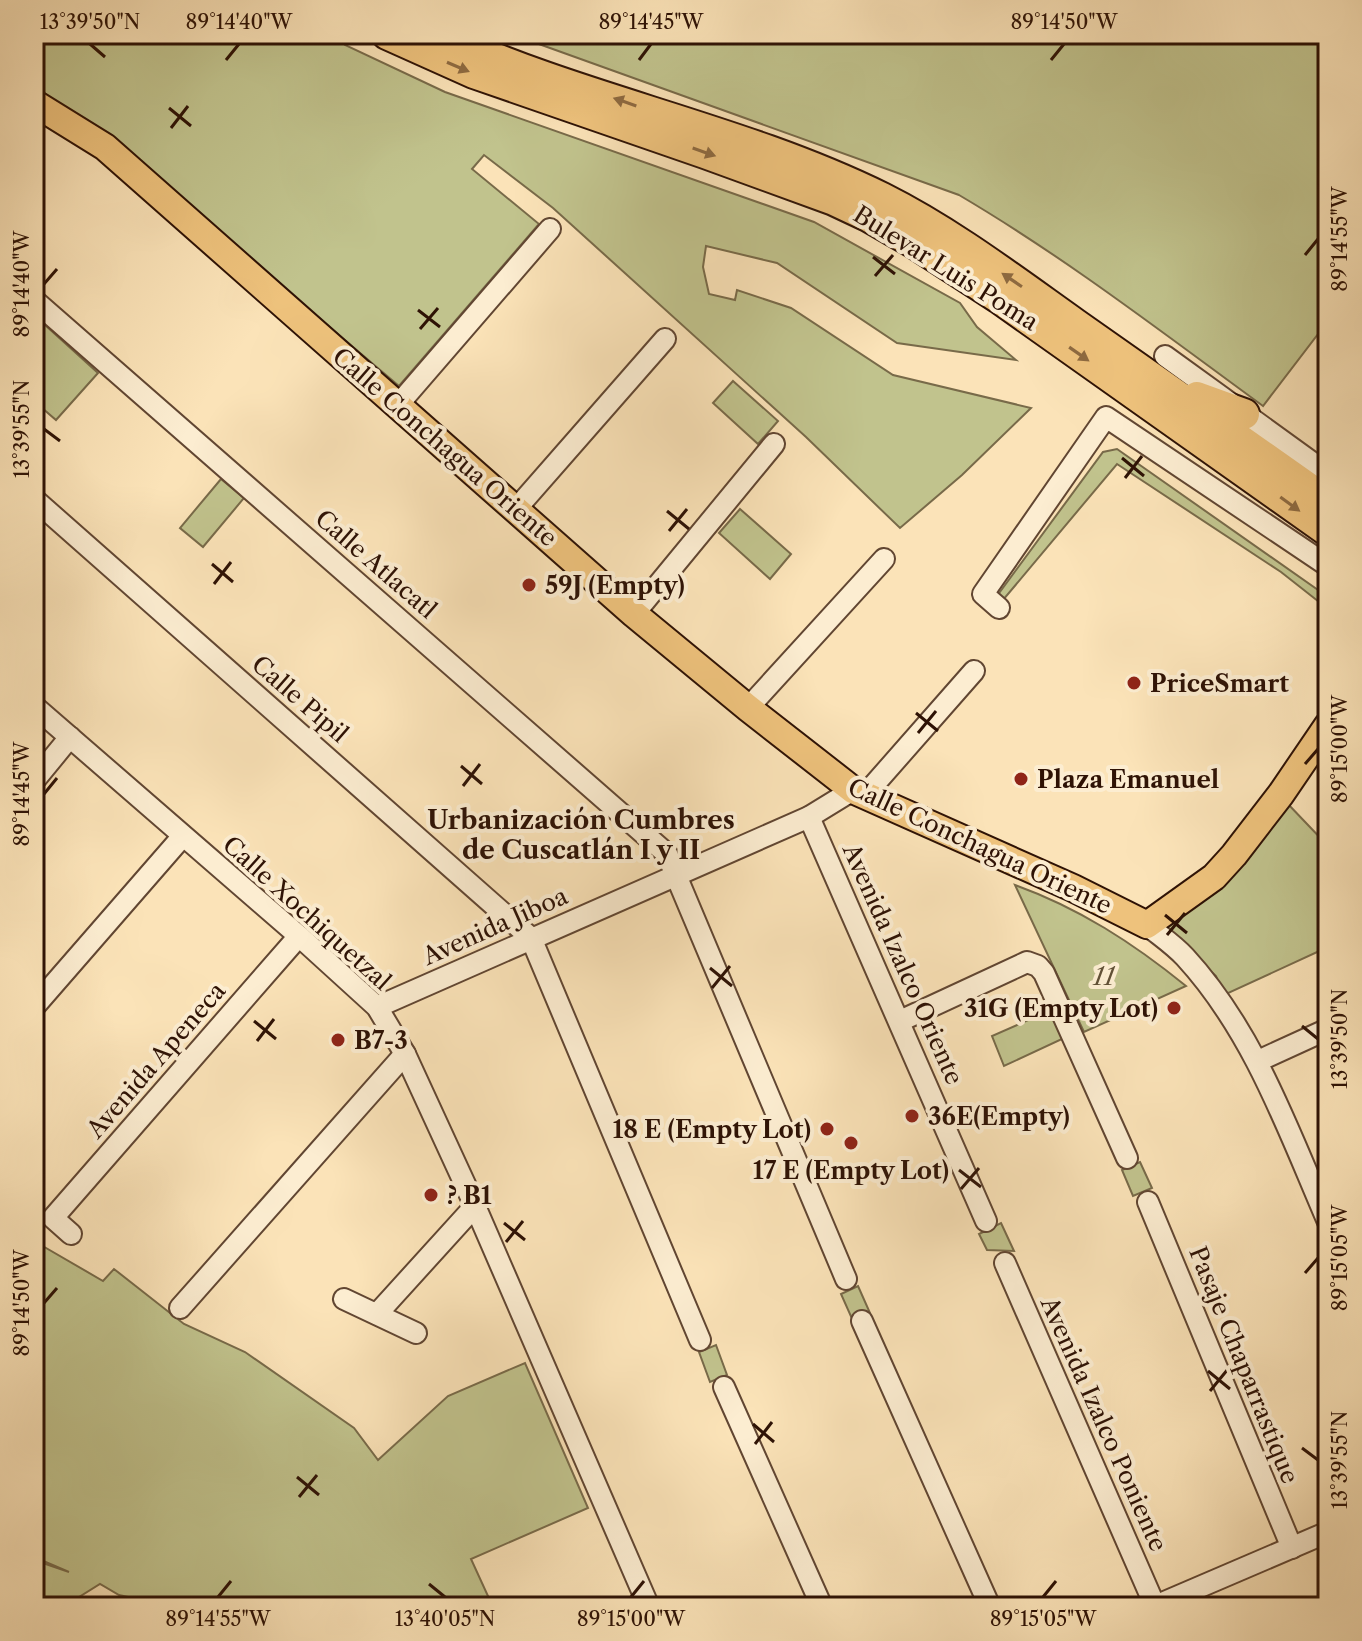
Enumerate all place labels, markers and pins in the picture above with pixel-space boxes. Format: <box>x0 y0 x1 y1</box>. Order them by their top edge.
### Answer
place label: 59J (Empty) <box>545 571 685 600</box>
marker: 59J (Empty) <box>520 576 538 594</box>
place label: PriceSmart <box>1150 669 1289 698</box>
marker: PriceSmart <box>1125 674 1143 692</box>
place label: Plaza Emanuel <box>1037 765 1219 794</box>
marker: Plaza Emanuel <box>1012 770 1030 788</box>
place label: 31G (Empty Lot) <box>964 994 1158 1023</box>
marker: 31G (Empty Lot) <box>1165 999 1183 1017</box>
place label: B7-3 <box>354 1026 408 1055</box>
marker: B7-3 <box>329 1031 347 1049</box>
place label: 36E(Empty) <box>928 1102 1070 1131</box>
marker: 36E(Empty) <box>903 1107 921 1125</box>
place label: 18 E (Empty Lot) <box>612 1115 811 1144</box>
marker: 18 E (Empty Lot) <box>818 1120 836 1138</box>
marker: 17 E (Empty Lot) <box>842 1134 860 1152</box>
place label: 17 E (Empty Lot) <box>753 1156 949 1185</box>
place label: ? B1 <box>447 1181 492 1210</box>
marker: ? B1 <box>422 1186 440 1204</box>

